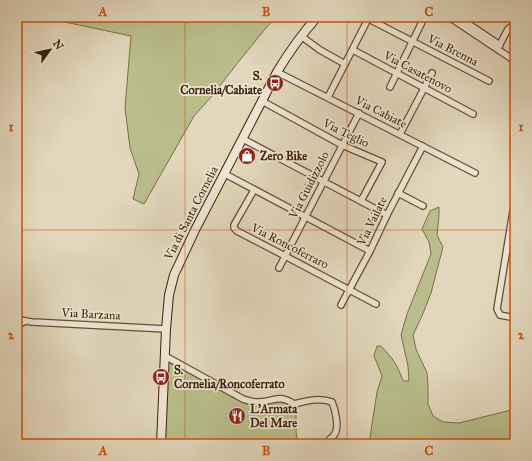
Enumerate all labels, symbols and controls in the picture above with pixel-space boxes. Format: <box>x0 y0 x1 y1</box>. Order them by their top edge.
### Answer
text: A <box>98 4 108 20</box>
text: B <box>262 4 271 20</box>
text: C <box>425 4 434 20</box>
north arrow <box>30 30 70 70</box>
street label: Via Brenna <box>425 31 481 69</box>
text: N <box>50 37 66 53</box>
street label: Via Casatenovo <box>380 48 455 96</box>
place label: S. Cornelia/Cabiate <box>180 69 262 97</box>
bus stop icon: S. Cornelia/Cabiate <box>265 73 285 93</box>
street label: Via Cabiate <box>352 93 409 131</box>
street label: Via Teglio <box>319 115 371 151</box>
text: 1 <box>8 119 14 135</box>
text: 1 <box>518 119 524 135</box>
shop icon: Zero Bike <box>237 146 257 166</box>
place label: Zero Bike <box>260 149 307 163</box>
street label: Via Guidizzolo <box>286 149 332 222</box>
street label: Via di Santa Cornelia <box>161 163 221 263</box>
street label: Via Vailate <box>354 194 390 249</box>
street label: Via Roncoferraro <box>248 220 331 272</box>
street label: Via Barzana <box>60 305 122 323</box>
text: 2 <box>8 327 15 343</box>
text: 2 <box>518 327 525 343</box>
place label: S. Cornelia/Roncoferrato <box>174 363 285 391</box>
bus stop icon: S. Cornelia/Roncoferrato <box>151 367 171 387</box>
place label: L'Armata Del Mare <box>250 402 298 430</box>
restaurant icon: L'Armata Del Mare <box>227 406 247 426</box>
text: A <box>98 443 108 459</box>
text: B <box>262 443 271 459</box>
text: C <box>425 443 434 459</box>

